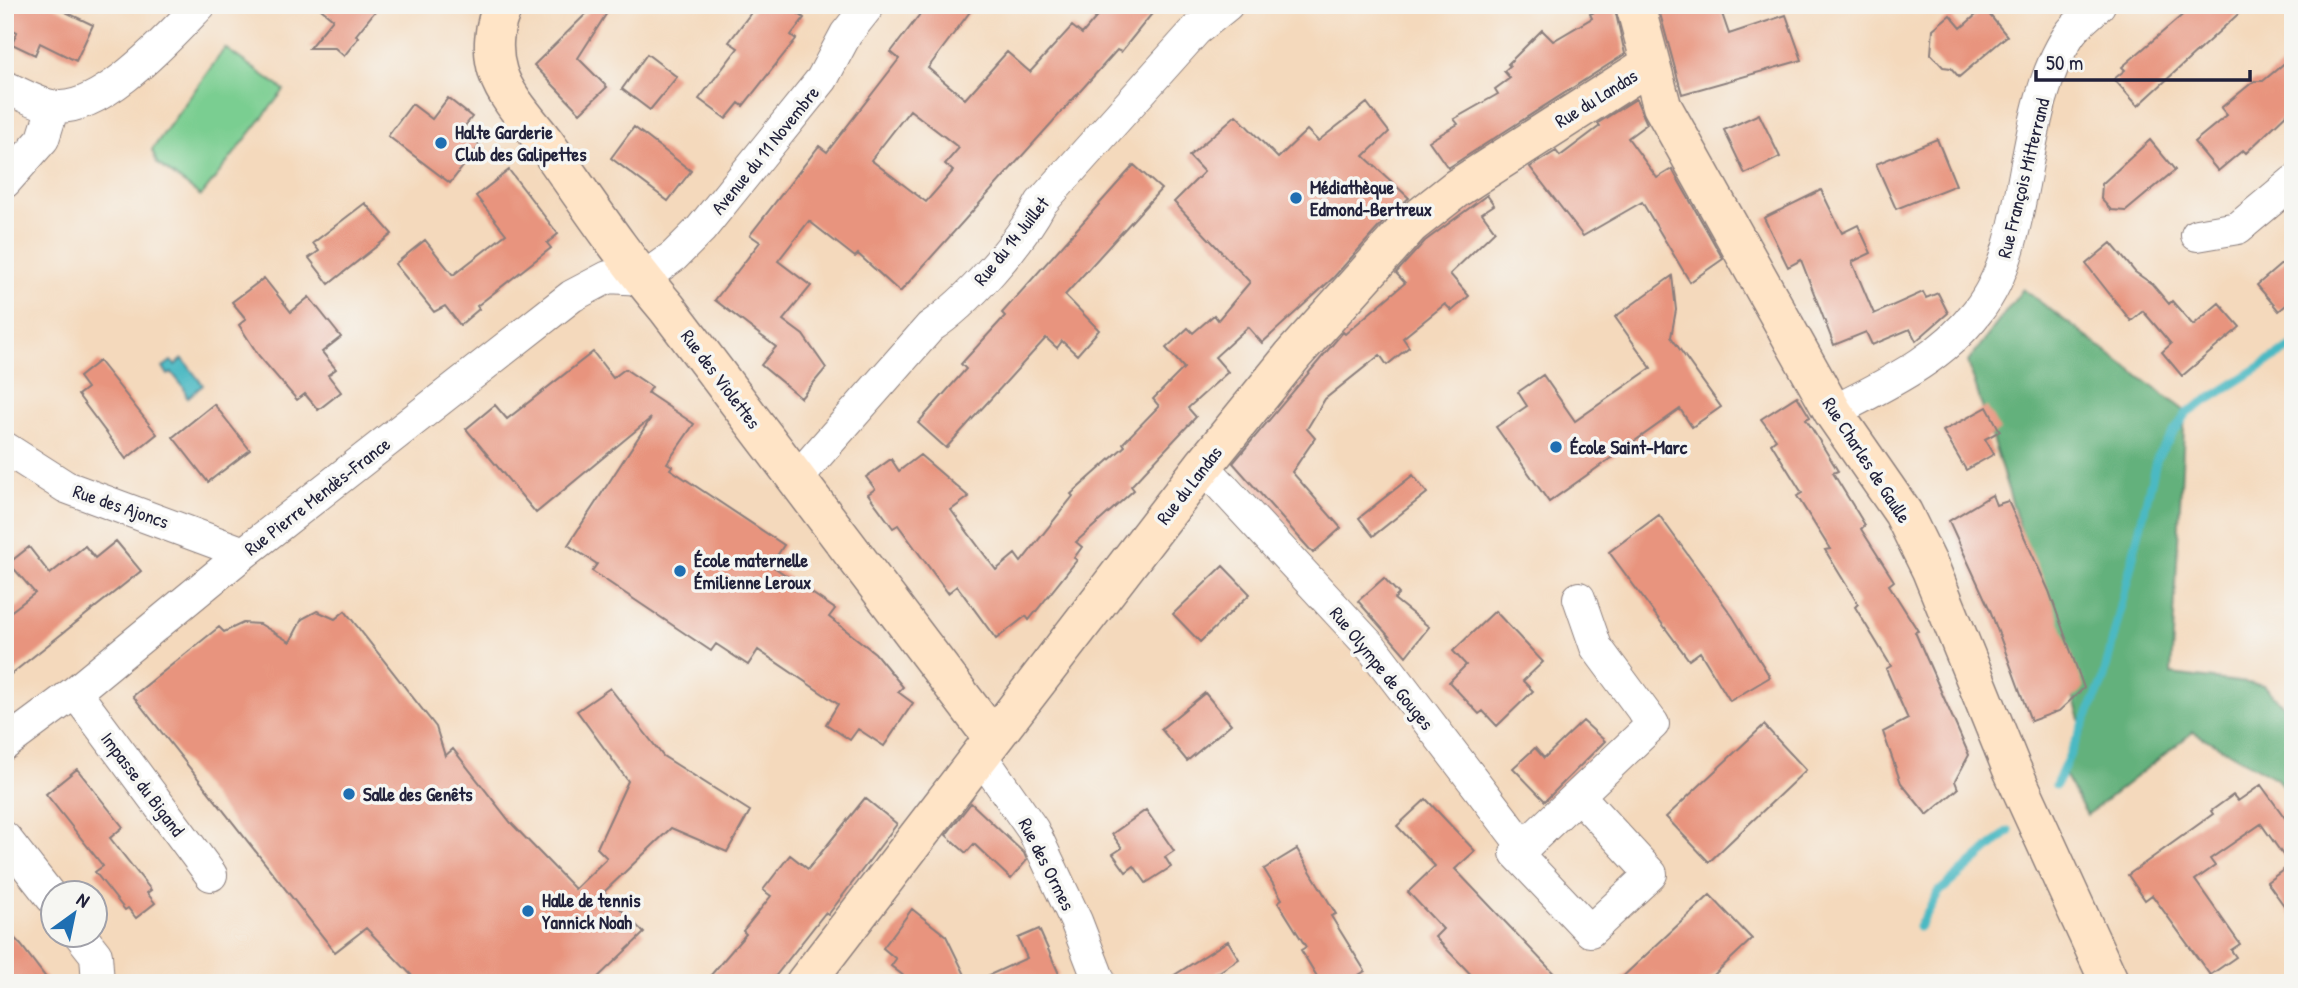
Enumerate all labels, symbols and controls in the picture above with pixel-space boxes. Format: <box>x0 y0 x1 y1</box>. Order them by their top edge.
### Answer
scale bar <box>2036 38 2249 82</box>
text: 50 m <box>2046 48 2083 77</box>
street label: Rue du Landas <box>1550 62 1642 134</box>
street label: Avenue du 11 Novembre <box>705 80 825 220</box>
street label: Rue François Mitterrand <box>1991 95 2056 261</box>
place label: Halte Garderie Club des Galipettes <box>455 119 587 168</box>
marker: Halte Garderie Club des Galipettes <box>433 135 449 151</box>
place label: Médiathèque Edmond-Bertreux <box>1310 174 1433 222</box>
marker: Médiathèque Edmond-Bertreux <box>1288 190 1304 206</box>
street label: Rue du 14 Juillet <box>967 191 1055 291</box>
street label: Rue des Violettes <box>675 324 767 434</box>
street label: Rue Charles de Gaulle <box>1817 392 1918 528</box>
street label: Rue Pierre Mendès-France <box>239 431 396 561</box>
place label: École Saint-Marc <box>1570 434 1688 460</box>
marker: École Saint-Marc <box>1548 439 1564 455</box>
street label: Rue du Landas <box>1150 440 1228 530</box>
street label: Rue des Ajoncs <box>70 478 172 534</box>
place label: École maternelle Émilienne Leroux <box>694 547 812 595</box>
marker: École maternelle Émilienne Leroux <box>672 563 688 579</box>
street label: Rue Olympe de Gouges <box>1324 601 1440 735</box>
street label: Impasse du Bigand <box>95 726 191 842</box>
place label: Salle des Genêts <box>363 781 473 807</box>
marker: Salle des Genêts <box>341 786 357 802</box>
street label: Rue des Ormes <box>1013 813 1081 915</box>
north arrow <box>38 880 108 950</box>
text: N <box>72 886 95 913</box>
place label: Halle de tennis Yannick Noah <box>542 887 641 935</box>
marker: Halle de tennis Yannick Noah <box>520 903 536 919</box>

